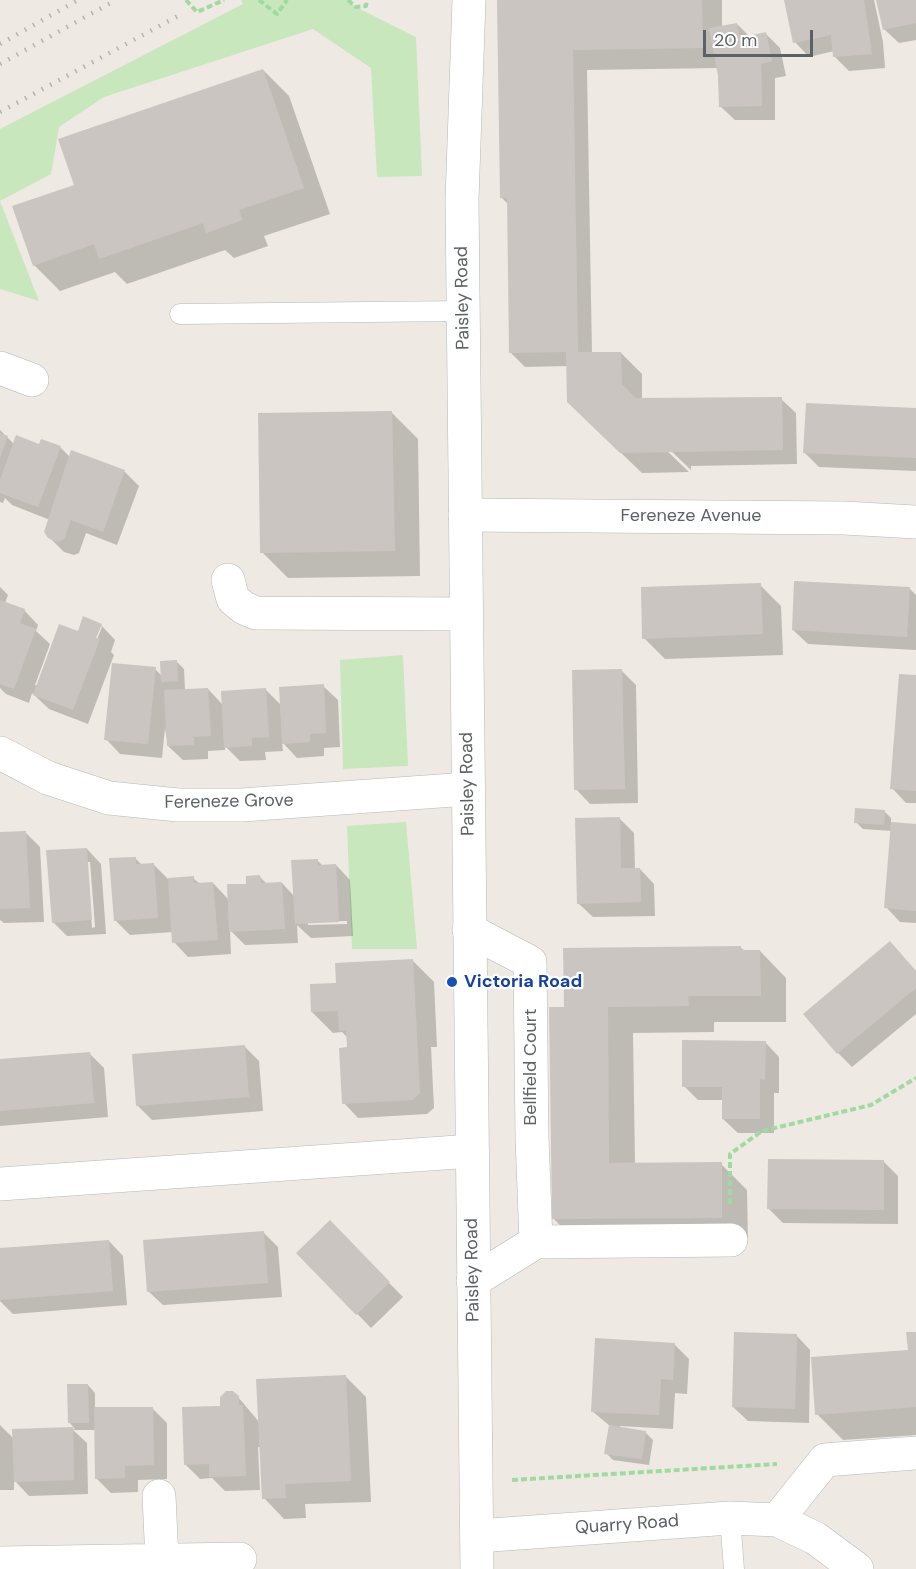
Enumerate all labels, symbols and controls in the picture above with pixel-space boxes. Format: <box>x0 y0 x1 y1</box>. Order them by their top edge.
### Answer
scale bar <box>706 18 816 56</box>
text: 20 m <box>714 28 757 52</box>
street label: Paisley Road <box>451 246 475 350</box>
street label: Fereneze Avenue <box>621 505 761 527</box>
street label: Paisley Road <box>456 732 480 836</box>
street label: Fereneze Grove <box>164 790 294 814</box>
place label: Victoria Road <box>464 971 582 993</box>
marker: Victoria Road <box>445 975 459 989</box>
street label: Bellfield Court <box>520 1008 542 1126</box>
street label: Paisley Road <box>461 1218 485 1322</box>
street label: Quarry Road <box>574 1511 680 1539</box>

